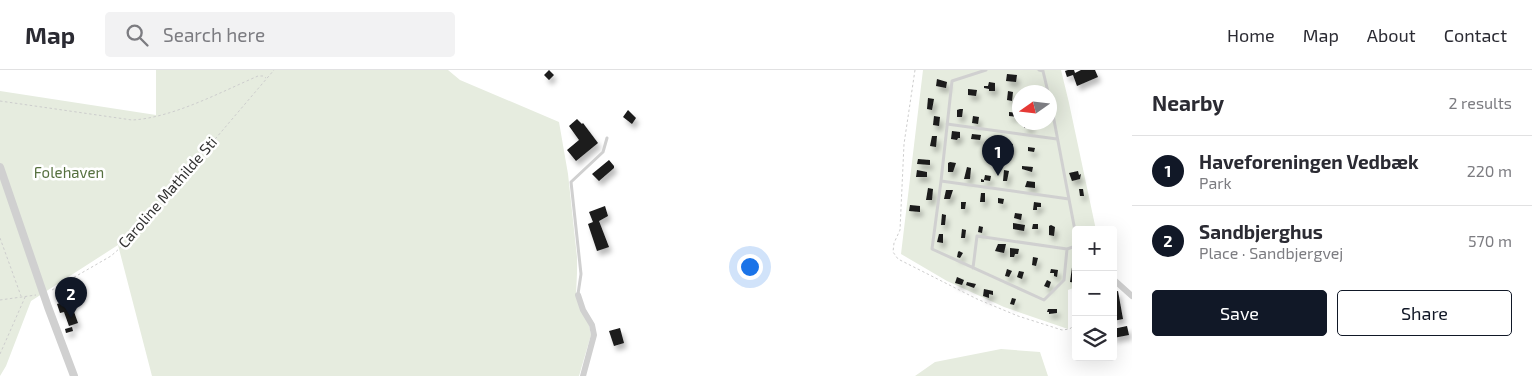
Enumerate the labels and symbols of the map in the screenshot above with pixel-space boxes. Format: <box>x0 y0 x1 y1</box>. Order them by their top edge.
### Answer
north arrow <box>1012 85 1057 130</box>
street label: Caroline Mathilde Sti <box>114 133 220 251</box>
pin: 1 <box>982 135 1014 176</box>
park label: Folehaven <box>34 163 104 181</box>
your location <box>737 254 763 280</box>
pin: 2 <box>55 277 87 318</box>

